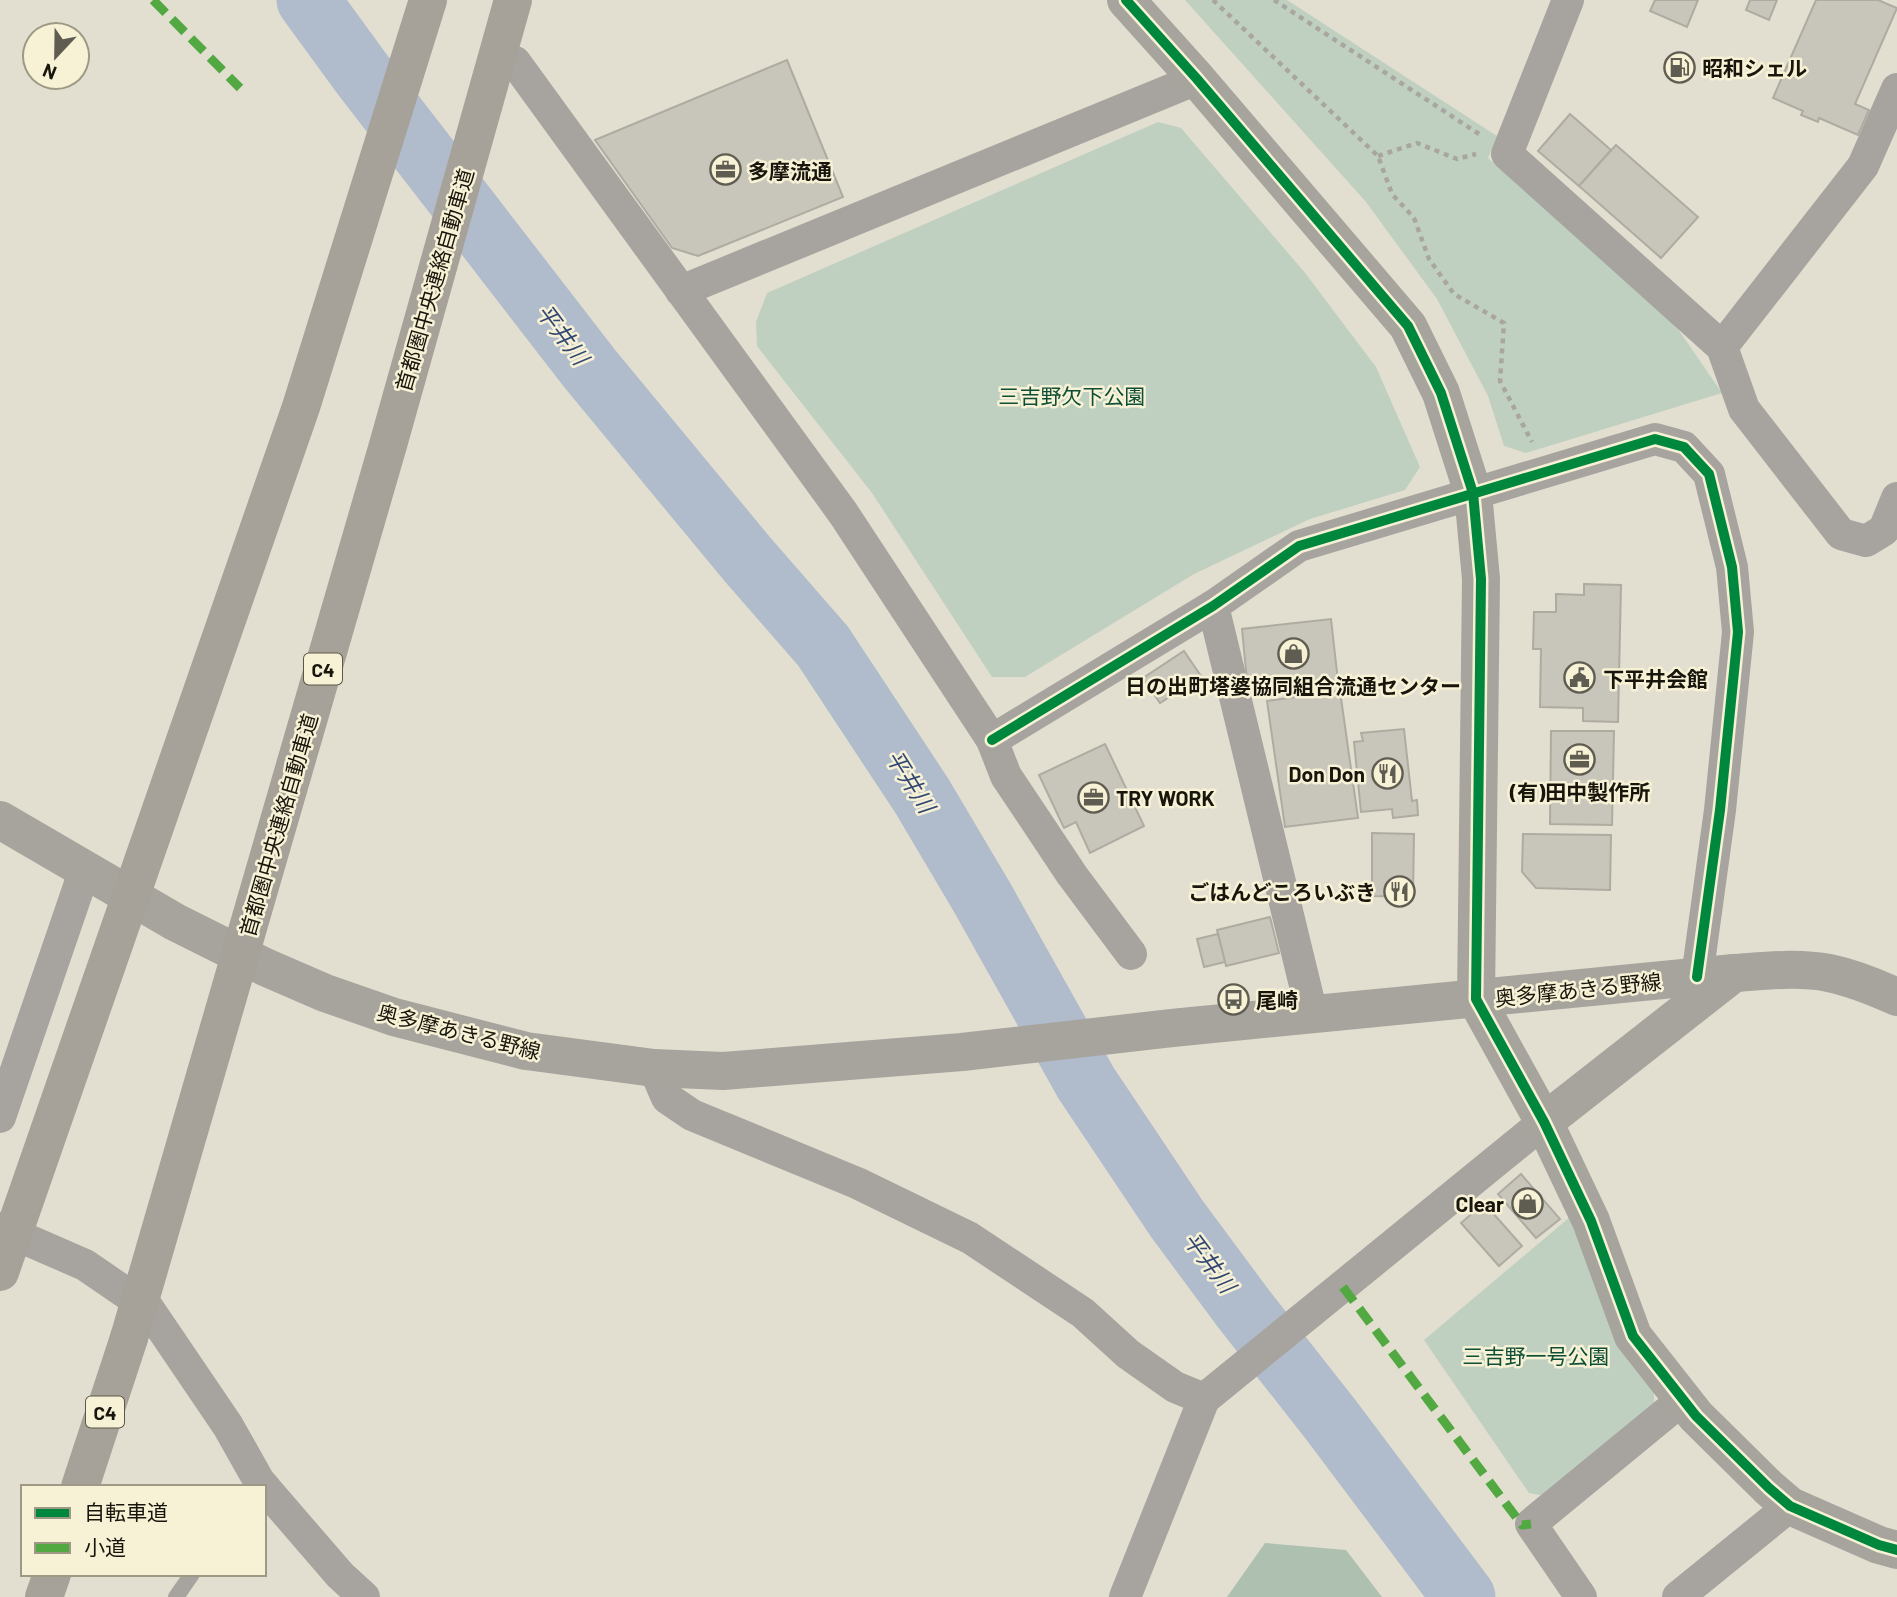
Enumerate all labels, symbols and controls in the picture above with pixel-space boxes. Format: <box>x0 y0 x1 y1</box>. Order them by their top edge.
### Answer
north arrow <box>21 21 91 91</box>
fuel station icon: 昭和シェル <box>1662 50 1696 84</box>
place label: 昭和シェル <box>1702 55 1807 80</box>
text: N <box>39 59 60 85</box>
office icon: 多摩流通 <box>708 153 742 187</box>
place label: 多摩流通 <box>748 158 832 183</box>
street label: 首都圏中央連絡自動車道 <box>390 166 478 394</box>
water label: 平井川 <box>531 298 597 372</box>
park label: 三吉野欠下公園 <box>999 383 1146 408</box>
shop icon: 日の出町塔婆協同組合流通センター <box>1276 636 1310 670</box>
road number: C4 <box>304 654 342 684</box>
public building icon: 下平井会館 <box>1563 661 1597 695</box>
place label: 下平井会館 <box>1603 666 1708 691</box>
place label: 日の出町塔婆協同組合流通センター <box>1125 673 1461 698</box>
street label: 首都圏中央連絡自動車道 <box>234 711 322 939</box>
office icon: (有)田中製作所 <box>1563 742 1597 776</box>
water label: 平井川 <box>881 744 943 820</box>
restaurant icon: Don Don <box>1371 756 1405 790</box>
place label: Don Don <box>1288 761 1365 786</box>
place label: (有)田中製作所 <box>1509 779 1650 804</box>
office icon: TRY WORK <box>1076 780 1110 814</box>
place label: TRY WORK <box>1116 785 1215 810</box>
restaurant icon: ごはんどころいぶき <box>1382 874 1416 908</box>
place label: ごはんどころいぶき <box>1188 879 1376 904</box>
street label: 奥多摩あきる野線 <box>1493 968 1663 1010</box>
bus stop icon: 尾崎 <box>1216 982 1250 1016</box>
place label: 尾崎 <box>1256 987 1298 1012</box>
street label: 奥多摩あきる野線 <box>375 999 543 1063</box>
shop icon: Clear <box>1510 1186 1544 1220</box>
place label: Clear <box>1456 1191 1504 1216</box>
water label: 平井川 <box>1178 1226 1244 1300</box>
park label: 三吉野一号公園 <box>1463 1343 1610 1368</box>
road number: C4 <box>86 1396 124 1428</box>
legend <box>21 1485 266 1576</box>
text: 自転車道 <box>84 1499 168 1524</box>
text: 小道 <box>84 1534 126 1559</box>

